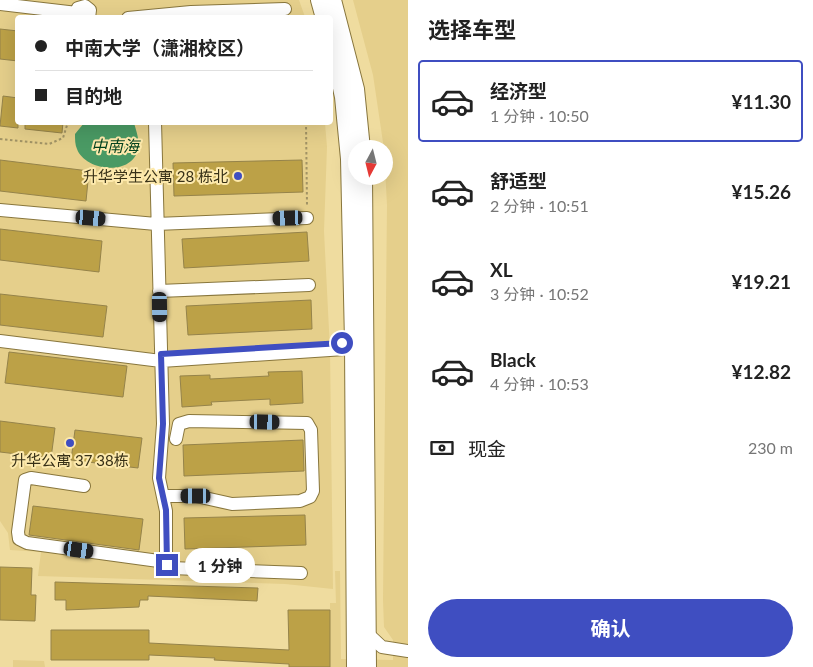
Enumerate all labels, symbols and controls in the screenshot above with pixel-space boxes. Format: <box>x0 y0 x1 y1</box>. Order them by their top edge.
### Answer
text: 选择车型 <box>428 16 516 43</box>
text: 中南大学（潇湘校区） <box>65 36 255 59</box>
icon: car <box>430 79 475 124</box>
text: 经济型 <box>490 79 547 102</box>
text: 目的地 <box>65 84 122 107</box>
text: ¥11.30 <box>731 90 791 113</box>
text: 1 分钟 · 10:50 <box>490 106 589 125</box>
water label: 中南海 <box>91 136 141 155</box>
north arrow <box>348 140 392 185</box>
map controls <box>348 140 393 185</box>
place label: 升华学生公寓 28 栋北 <box>83 167 228 185</box>
icon: car <box>430 169 475 214</box>
text: 舒适型 <box>490 169 547 192</box>
marker: 升华学生公寓 28 栋北 <box>232 170 244 182</box>
text: ¥15.26 <box>731 180 791 203</box>
text: 2 分钟 · 10:51 <box>490 196 589 215</box>
car <box>75 209 106 227</box>
car <box>272 210 303 226</box>
text: XL <box>490 258 513 281</box>
icon: car <box>430 259 475 304</box>
text: ¥19.21 <box>731 270 791 293</box>
text: 3 分钟 · 10:52 <box>490 284 589 303</box>
car <box>152 292 167 322</box>
route start <box>331 332 353 354</box>
text: Black <box>490 348 536 371</box>
icon: car <box>430 349 475 394</box>
text: ¥12.82 <box>731 360 791 383</box>
text: 4 分钟 · 10:53 <box>490 374 589 393</box>
car <box>249 414 280 430</box>
icon: cash <box>428 434 456 462</box>
marker: 升华公寓 37 38栋 <box>64 437 76 449</box>
text: 现金 <box>468 437 506 460</box>
text: 230 m <box>748 438 793 457</box>
place label: 升华公寓 37 38栋 <box>11 451 129 469</box>
car <box>181 489 211 504</box>
car <box>63 540 94 560</box>
callout: 1 分钟 <box>184 548 254 582</box>
route end <box>156 554 178 576</box>
text: 1 分钟 <box>197 556 243 575</box>
button: 确认 <box>428 599 793 657</box>

